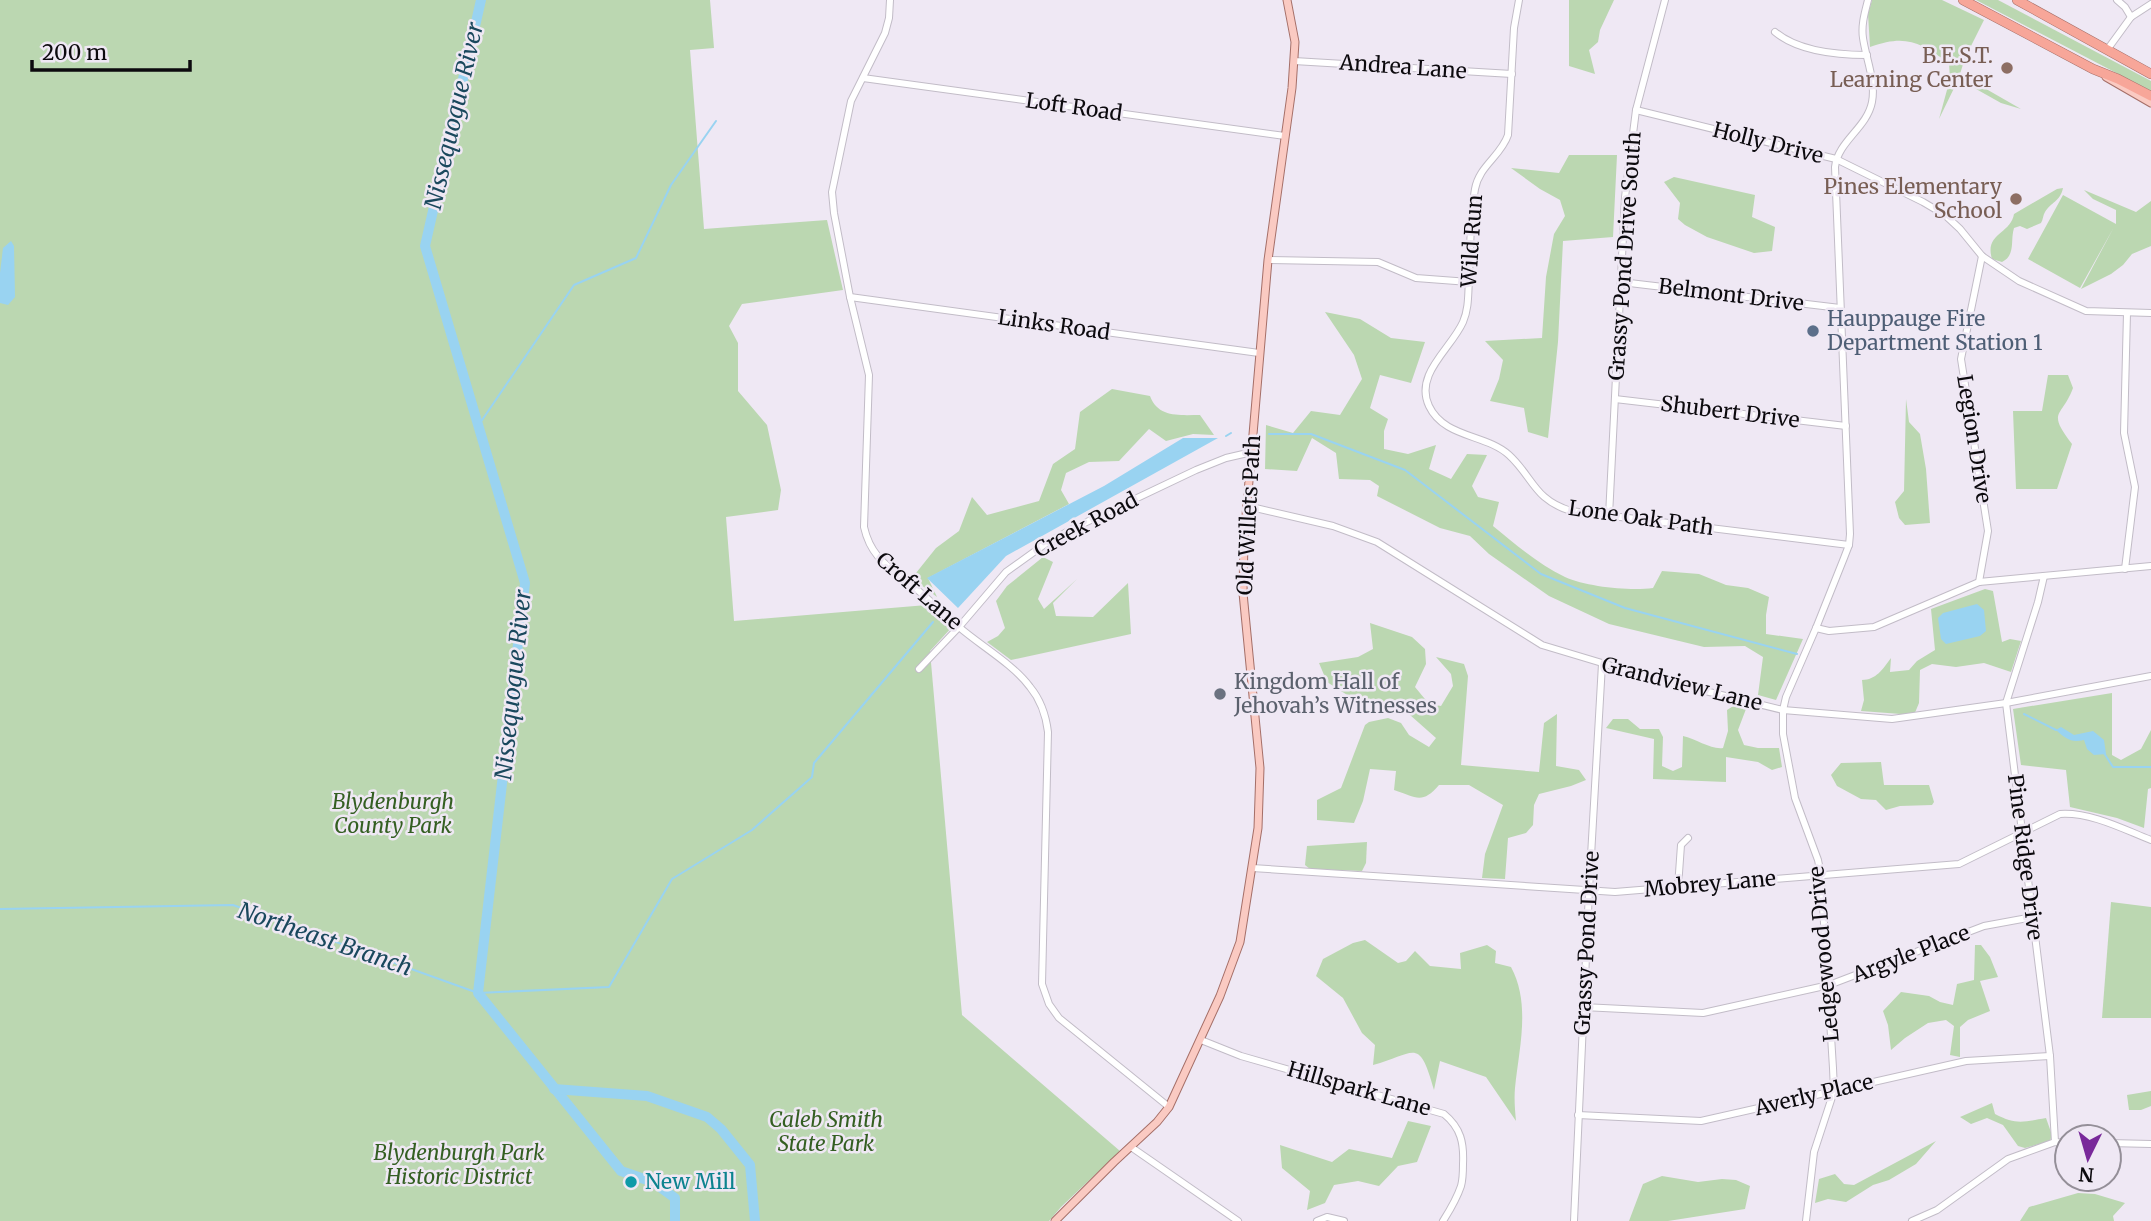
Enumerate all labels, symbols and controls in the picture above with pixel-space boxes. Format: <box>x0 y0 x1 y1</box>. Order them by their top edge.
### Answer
water label: Nissequogue River <box>418 19 489 212</box>
scale bar <box>32 28 189 72</box>
text: 200 m <box>42 39 107 66</box>
place label: B.E.S.T. Learning Center <box>1830 42 1993 93</box>
street label: Andrea Lane <box>1338 49 1468 84</box>
marker: B.E.S.T. Learning Center <box>1999 60 2015 76</box>
street label: Loft Road <box>1024 86 1125 127</box>
street label: Holly Drive <box>1710 116 1826 169</box>
street label: Grassy Pond Drive South <box>1602 131 1647 381</box>
place label: Pines Elementary School <box>1824 173 2003 224</box>
marker: Pines Elementary School <box>2008 191 2024 207</box>
street label: Wild Run <box>1455 194 1488 289</box>
street label: Belmont Drive <box>1657 272 1805 317</box>
street label: Links Road <box>996 303 1112 346</box>
place label: Hauppauge Fire Department Station 1 <box>1827 305 2042 356</box>
marker: Hauppauge Fire Department Station 1 <box>1805 323 1821 339</box>
street label: Legion Drive <box>1951 373 1998 505</box>
street label: Shubert Drive <box>1659 390 1801 433</box>
street label: Old Willets Path <box>1231 434 1266 596</box>
street label: Creek Road <box>1029 486 1143 563</box>
street label: Lone Oak Path <box>1567 494 1715 541</box>
street label: Croft Lane <box>871 546 968 635</box>
water label: Nissequogue River <box>488 588 537 781</box>
street label: Grandview Lane <box>1599 651 1765 716</box>
place label: Kingdom Hall of Jehovah’s Witnesses <box>1233 668 1437 719</box>
marker: Kingdom Hall of Jehovah’s Witnesses <box>1212 686 1228 702</box>
street label: Pine Ridge Drive <box>2002 772 2049 942</box>
park label: Blydenburgh County Park <box>332 788 454 839</box>
street label: Grassy Pond Drive <box>1568 850 1605 1036</box>
street label: Mobrey Lane <box>1643 864 1777 903</box>
street label: Ledgewood Drive <box>1802 865 1845 1043</box>
water label: Northeast Branch <box>234 895 416 982</box>
street label: Argyle Place <box>1847 919 1973 989</box>
street label: Hillspark Lane <box>1284 1055 1434 1122</box>
street label: Averly Place <box>1751 1068 1876 1121</box>
park label: Caleb Smith State Park <box>769 1106 883 1157</box>
north arrow <box>2053 1123 2123 1193</box>
park label: Blydenburgh Park Historic District <box>374 1139 545 1190</box>
text: N <box>2078 1162 2095 1188</box>
place label: New Mill <box>645 1168 736 1195</box>
marker: New Mill <box>623 1174 639 1190</box>

